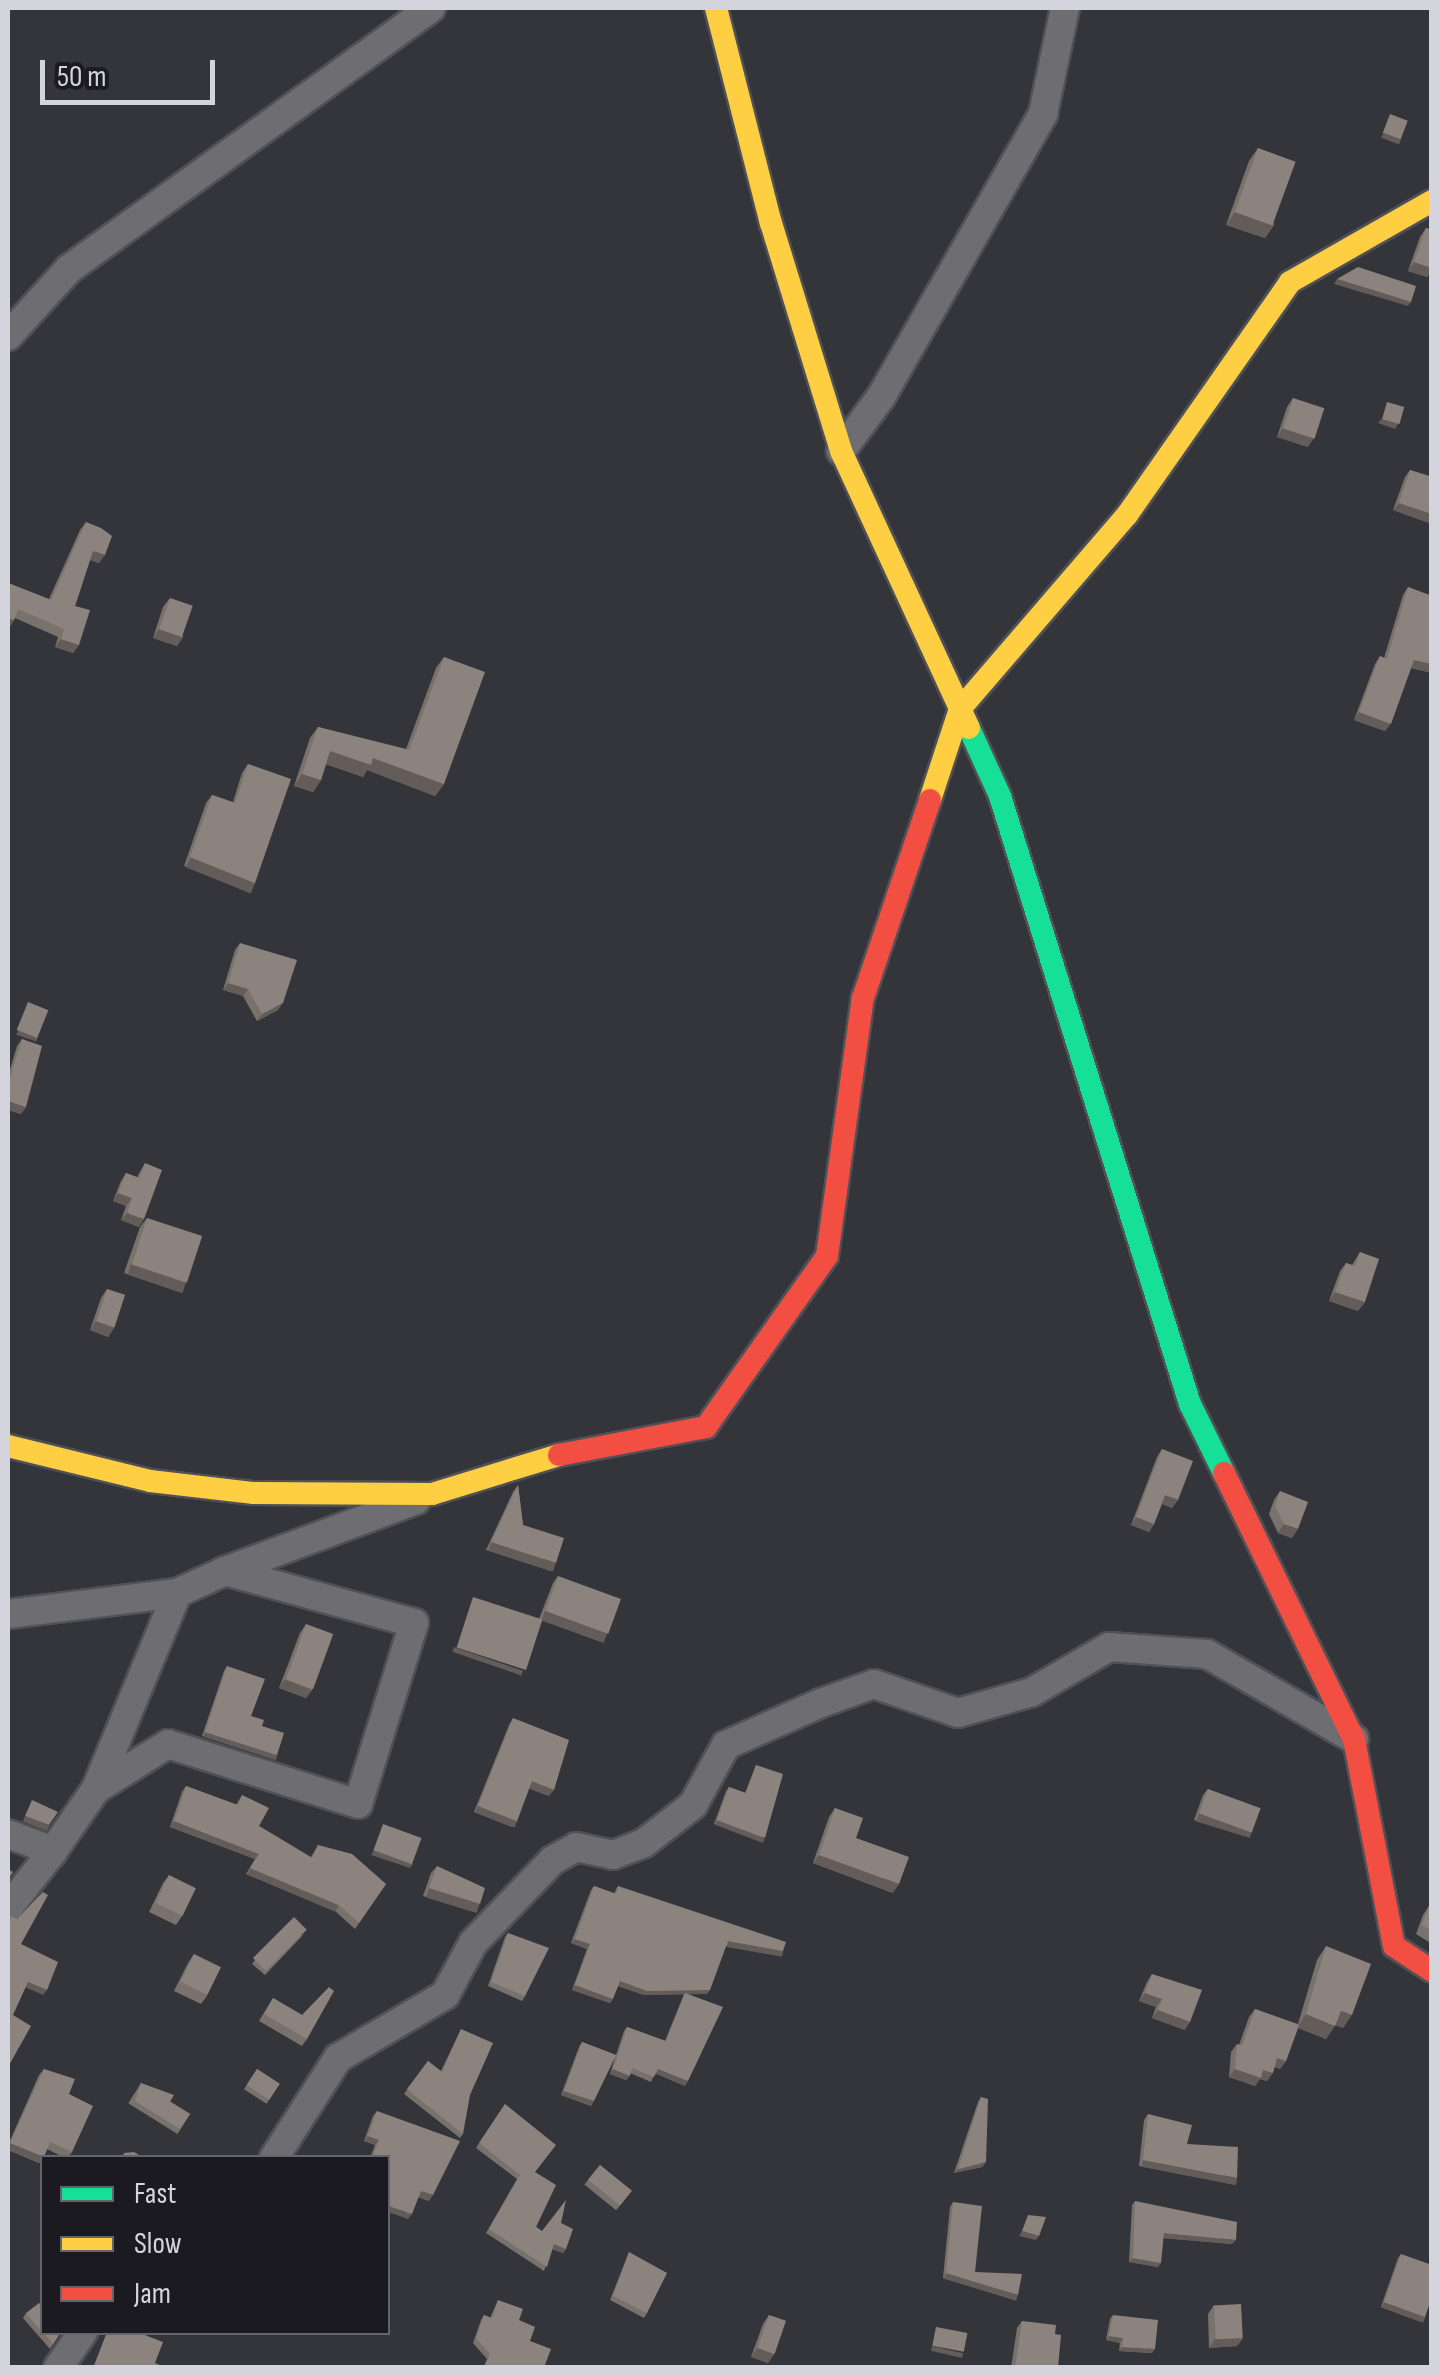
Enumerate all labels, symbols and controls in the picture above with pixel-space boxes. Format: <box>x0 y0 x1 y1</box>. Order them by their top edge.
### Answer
scale bar <box>45 40 220 102</box>
text: 50 m <box>57 59 106 95</box>
legend <box>40 2155 390 2335</box>
text: Fast <box>134 2176 176 2212</box>
text: Slow <box>134 2226 182 2262</box>
text: Jam <box>134 2276 171 2312</box>

